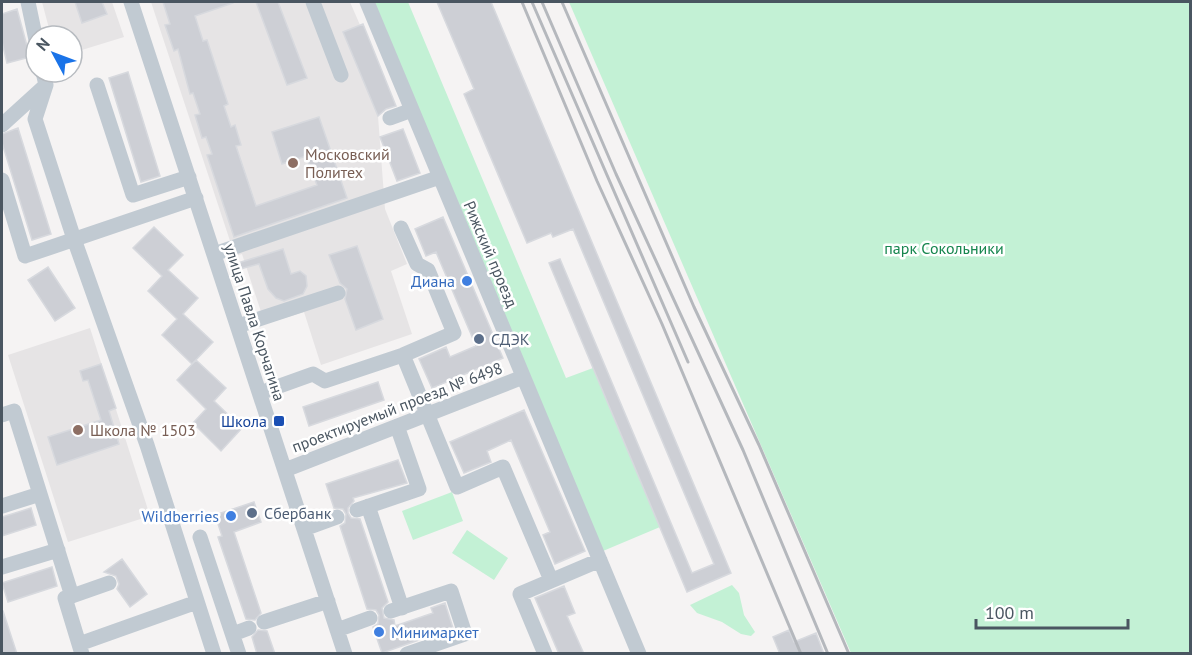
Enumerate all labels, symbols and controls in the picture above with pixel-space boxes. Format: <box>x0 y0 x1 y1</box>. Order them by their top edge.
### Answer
north arrow <box>24 24 84 84</box>
text: N <box>32 34 54 55</box>
place label: Московский Политех <box>305 144 390 182</box>
marker: Московский Политех <box>286 156 300 170</box>
street label: Рижский проезд <box>460 198 523 311</box>
park label: парк Сокольники <box>884 238 1004 258</box>
street label: улица Павла Корчагина <box>220 241 290 403</box>
place label: Диана <box>411 271 455 291</box>
marker: Диана <box>460 274 474 288</box>
place label: СДЭК <box>491 329 530 349</box>
marker: СДЭК <box>472 332 486 346</box>
street label: проектируемый проезд № 6498 <box>289 358 505 456</box>
place label: Школа <box>221 411 267 431</box>
marker: Школа <box>272 414 286 428</box>
place label: Школа № 1503 <box>90 420 196 440</box>
marker: Школа № 1503 <box>71 423 85 437</box>
place label: Сбербанк <box>264 503 332 523</box>
place label: Wildberries <box>141 506 219 526</box>
marker: Сбербанк <box>245 506 259 520</box>
marker: Wildberries <box>224 509 238 523</box>
scale bar <box>976 592 1128 630</box>
text: 100 m <box>985 601 1034 624</box>
place label: Минимаркет <box>391 622 479 642</box>
marker: Минимаркет <box>372 625 386 639</box>

